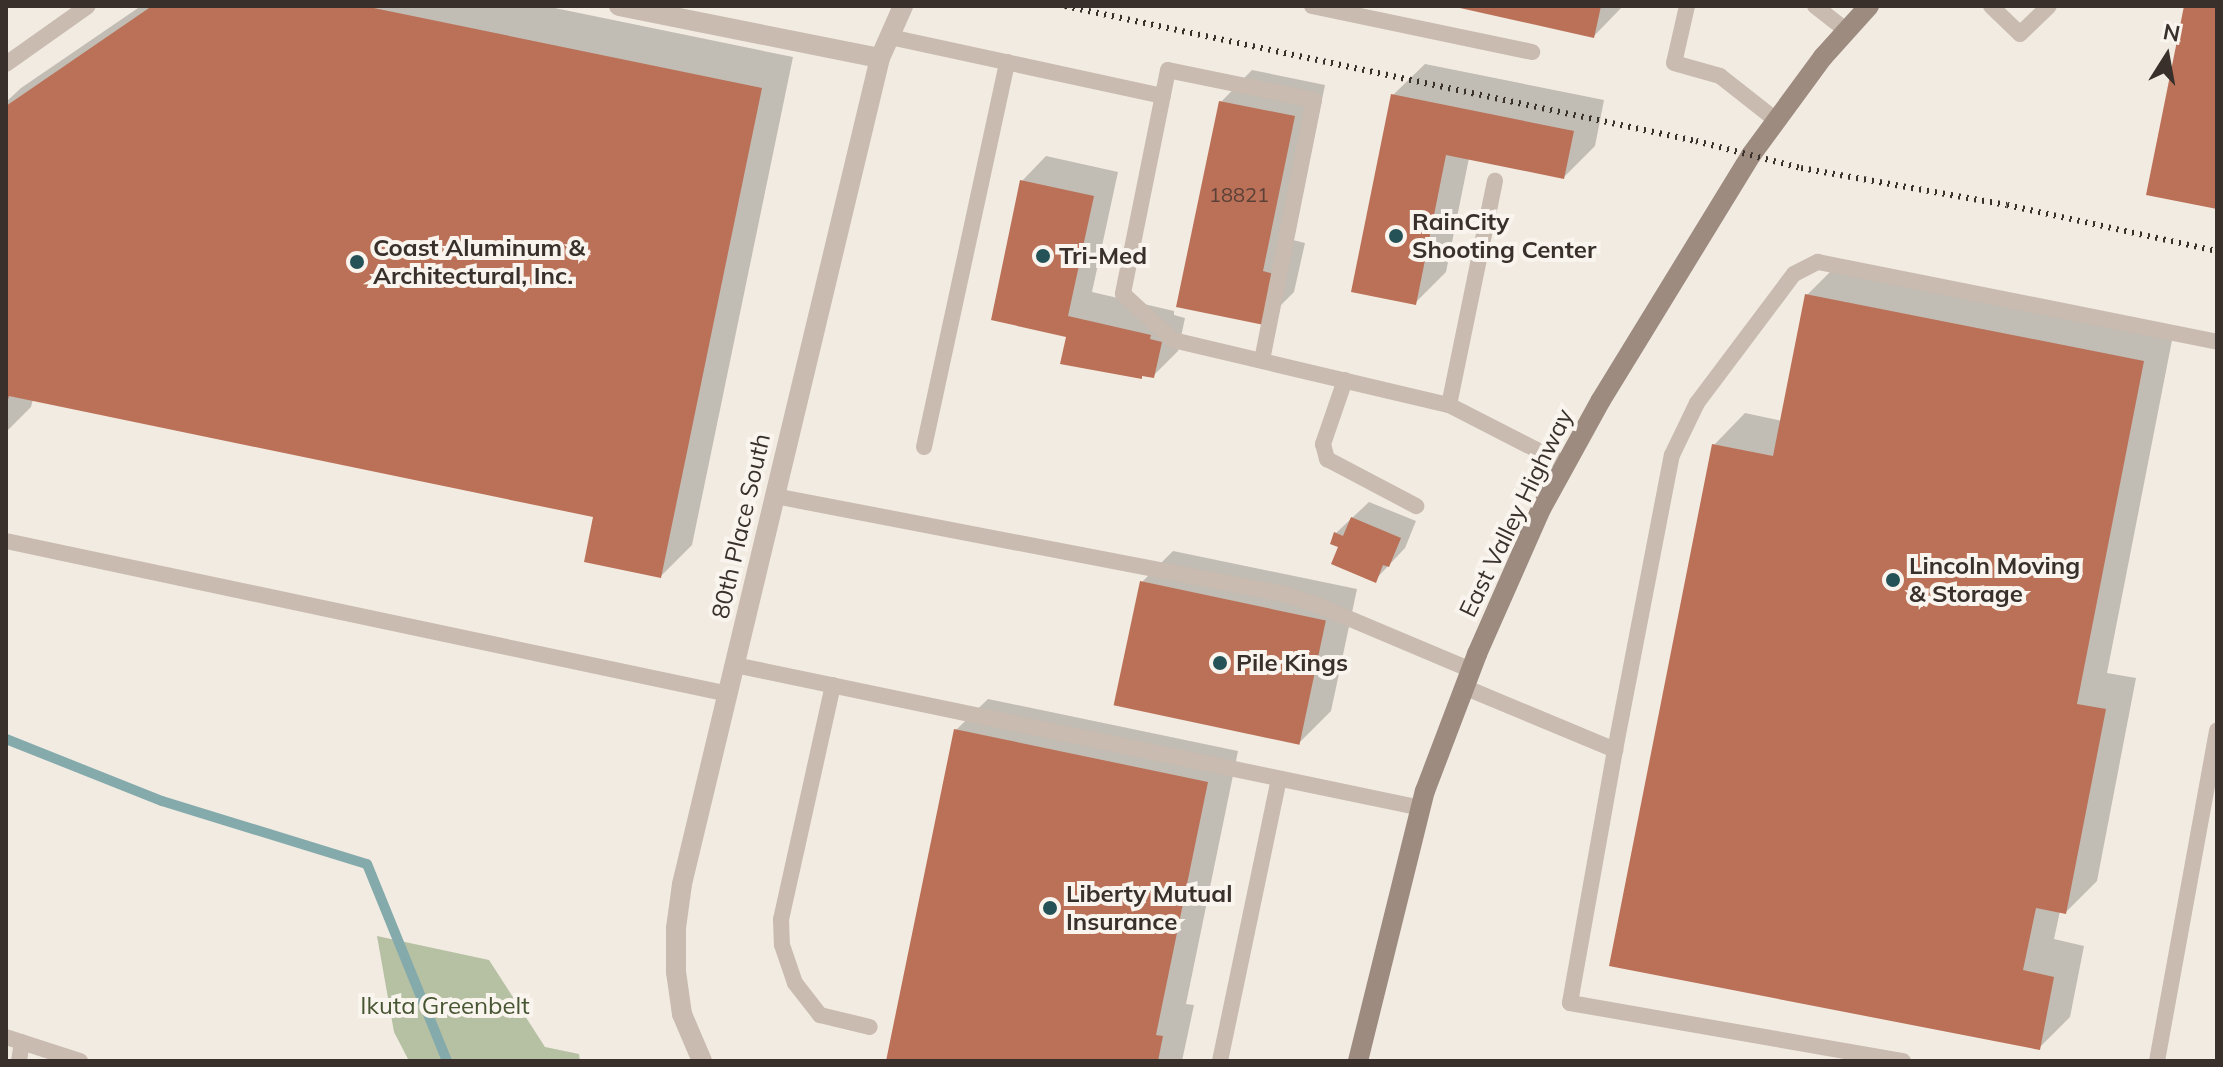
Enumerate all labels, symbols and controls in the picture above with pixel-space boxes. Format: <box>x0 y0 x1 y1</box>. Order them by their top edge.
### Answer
north arrow <box>2127 16 2207 96</box>
text: N <box>2161 17 2182 48</box>
house number: 18821 <box>1209 182 1269 206</box>
place label: RainCity Shooting Center <box>1412 208 1596 264</box>
marker: RainCity Shooting Center <box>1387 227 1405 245</box>
place label: Coast Aluminum & Architectural, Inc. <box>373 234 585 290</box>
place label: Tri-Med <box>1059 242 1147 270</box>
marker: Tri-Med <box>1034 247 1052 265</box>
marker: Coast Aluminum & Architectural, Inc. <box>348 253 366 271</box>
street label: East Valley Highway <box>1453 404 1579 622</box>
street label: 80th Place South <box>706 431 776 621</box>
place label: Lincoln Moving & Storage <box>1909 552 2080 608</box>
marker: Lincoln Moving & Storage <box>1884 571 1902 589</box>
place label: Pile Kings <box>1236 649 1348 677</box>
marker: Pile Kings <box>1211 654 1229 672</box>
place label: Liberty Mutual Insurance <box>1066 880 1232 936</box>
marker: Liberty Mutual Insurance <box>1041 899 1059 917</box>
park label: Ikuta Greenbelt <box>360 992 530 1020</box>

